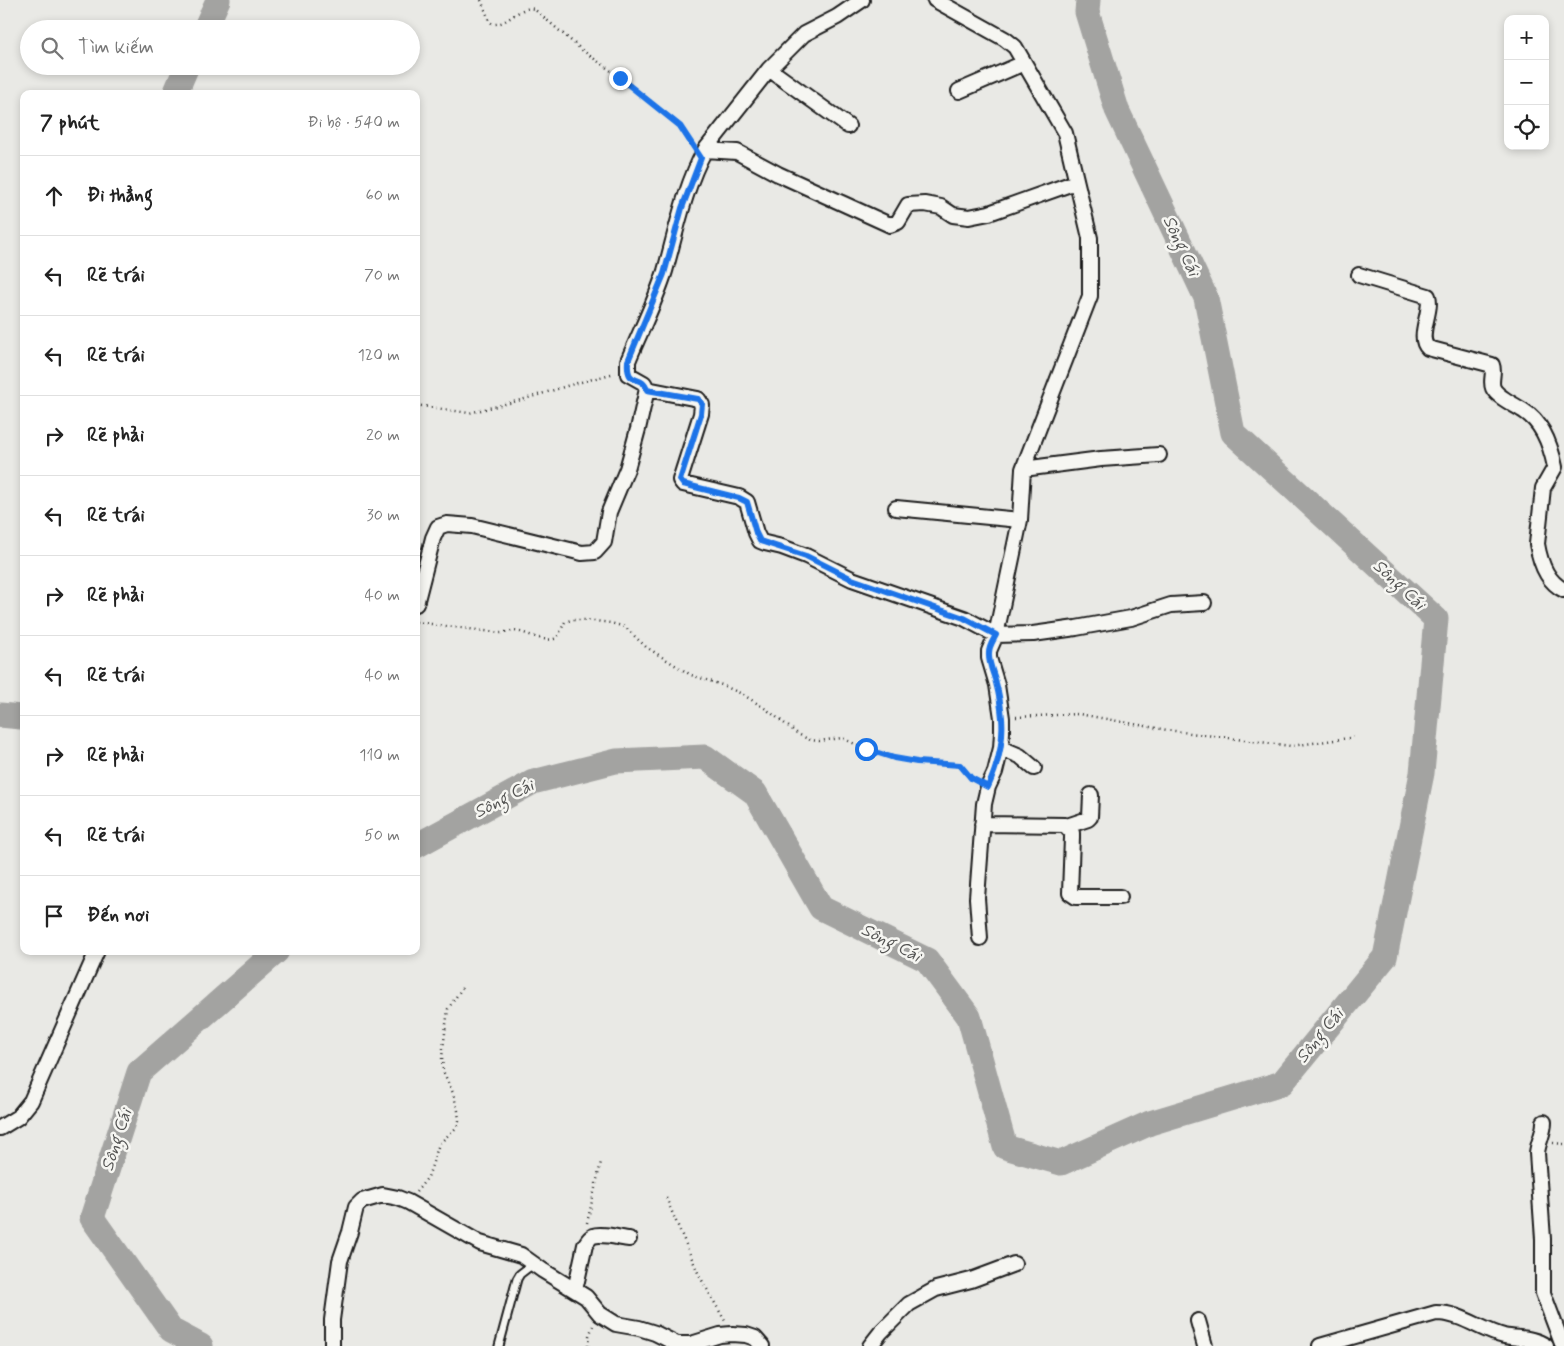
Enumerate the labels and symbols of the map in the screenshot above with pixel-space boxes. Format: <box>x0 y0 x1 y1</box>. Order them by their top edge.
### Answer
route end <box>609 67 632 90</box>
water label: Sông Cái <box>1155 212 1206 283</box>
water label: Sông Cái <box>1366 554 1432 618</box>
route start <box>855 738 878 761</box>
water label: Sông Cái <box>470 773 541 826</box>
water label: Sông Cái <box>856 918 927 971</box>
water label: Sông Cái <box>1290 1002 1352 1070</box>
water label: Sông Cái <box>96 1104 141 1175</box>

